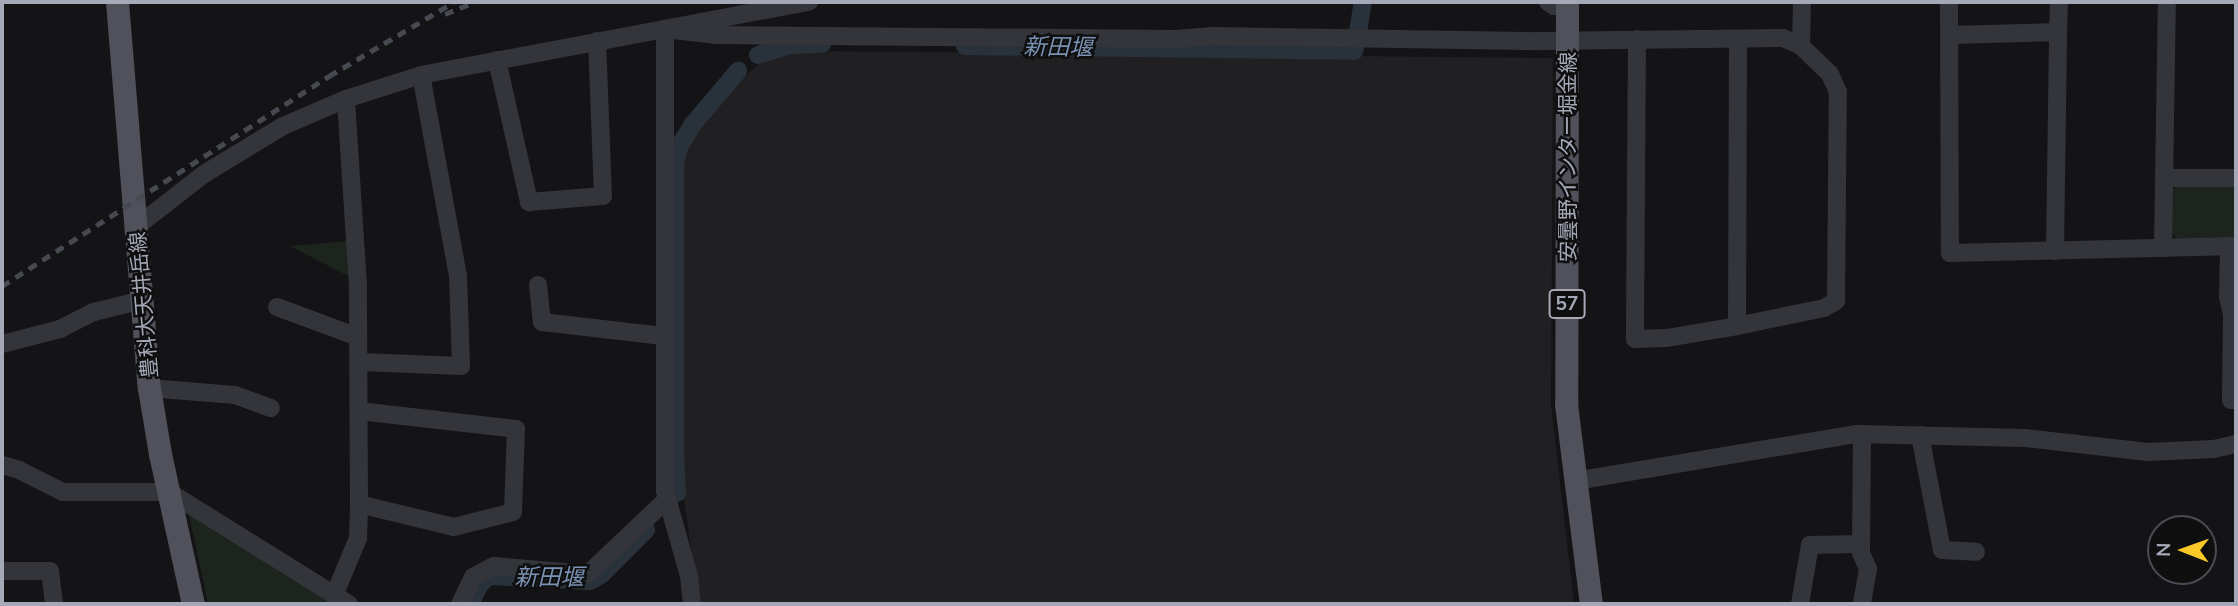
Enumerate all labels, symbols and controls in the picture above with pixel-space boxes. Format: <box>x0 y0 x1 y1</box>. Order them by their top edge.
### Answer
water label: 新田堰 <box>1023 33 1093 61</box>
street label: 安曇野インター堀金線 <box>1554 52 1580 262</box>
street label: 豊科大天井岳線 <box>124 231 162 379</box>
road number: 57 <box>1548 288 1586 320</box>
north arrow <box>2147 515 2217 585</box>
text: N <box>2151 542 2175 557</box>
water label: 新田堰 <box>515 563 583 591</box>

